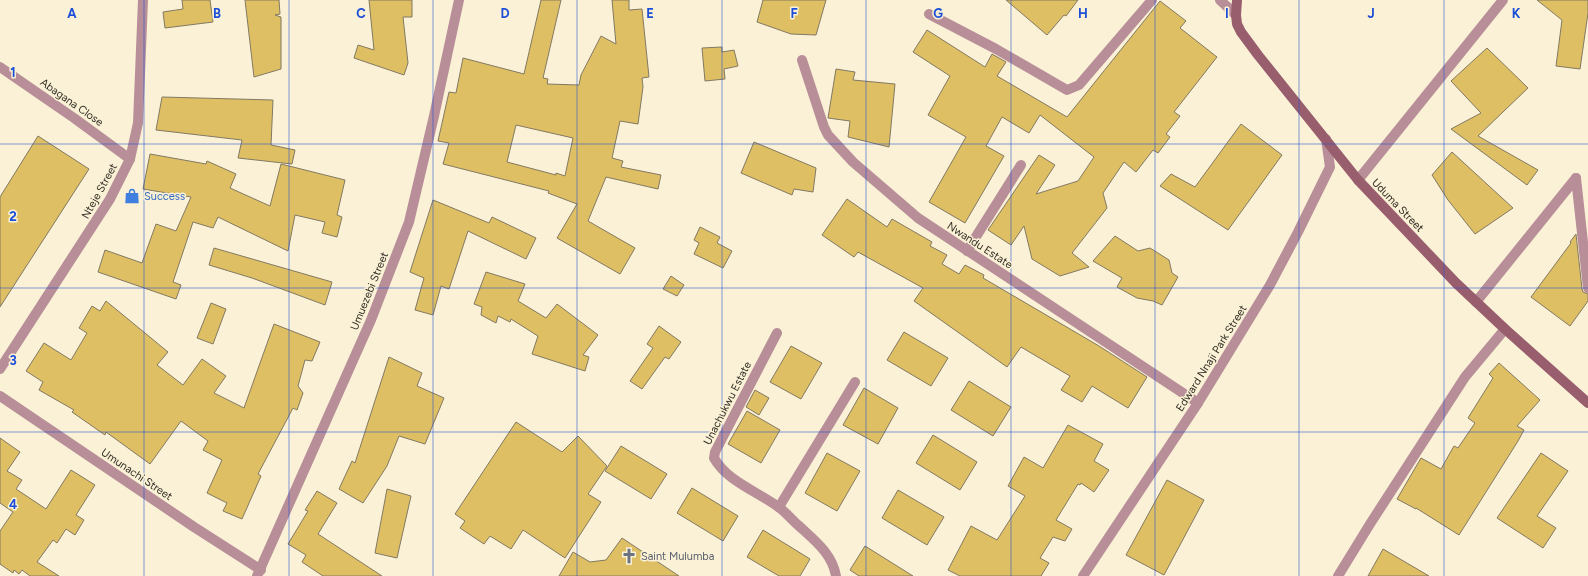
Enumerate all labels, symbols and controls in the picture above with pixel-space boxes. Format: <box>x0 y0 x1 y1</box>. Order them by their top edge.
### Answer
text: A <box>67 6 77 21</box>
text: B <box>213 6 221 21</box>
text: C <box>356 6 366 21</box>
text: D <box>500 6 510 21</box>
text: E <box>646 6 654 21</box>
text: F <box>790 6 798 21</box>
text: G <box>933 6 943 21</box>
text: H <box>1078 6 1088 21</box>
text: I <box>1225 6 1229 21</box>
text: J <box>1367 6 1375 21</box>
text: K <box>1512 6 1521 21</box>
text: 1 <box>10 65 16 80</box>
street label: Abagana Close <box>38 76 106 129</box>
street label: Nteje Street <box>79 161 120 221</box>
street label: Uduma Street <box>1369 176 1426 235</box>
shop icon: Success <box>123 187 141 205</box>
place label: Success <box>144 190 185 203</box>
text: 2 <box>9 209 17 224</box>
street label: Nwandu Estate <box>944 219 1015 271</box>
street label: Umuezebi Street <box>348 250 391 332</box>
street label: Edward Nnaji Park Street <box>1173 303 1249 414</box>
text: 3 <box>9 353 17 368</box>
street label: Unachukwu Estate <box>701 359 754 447</box>
street label: Umunachi Street <box>99 446 175 503</box>
text: 4 <box>9 497 17 512</box>
church icon: Saint Mulumba <box>620 547 638 565</box>
place label: Saint Mulumba <box>641 550 714 563</box>

